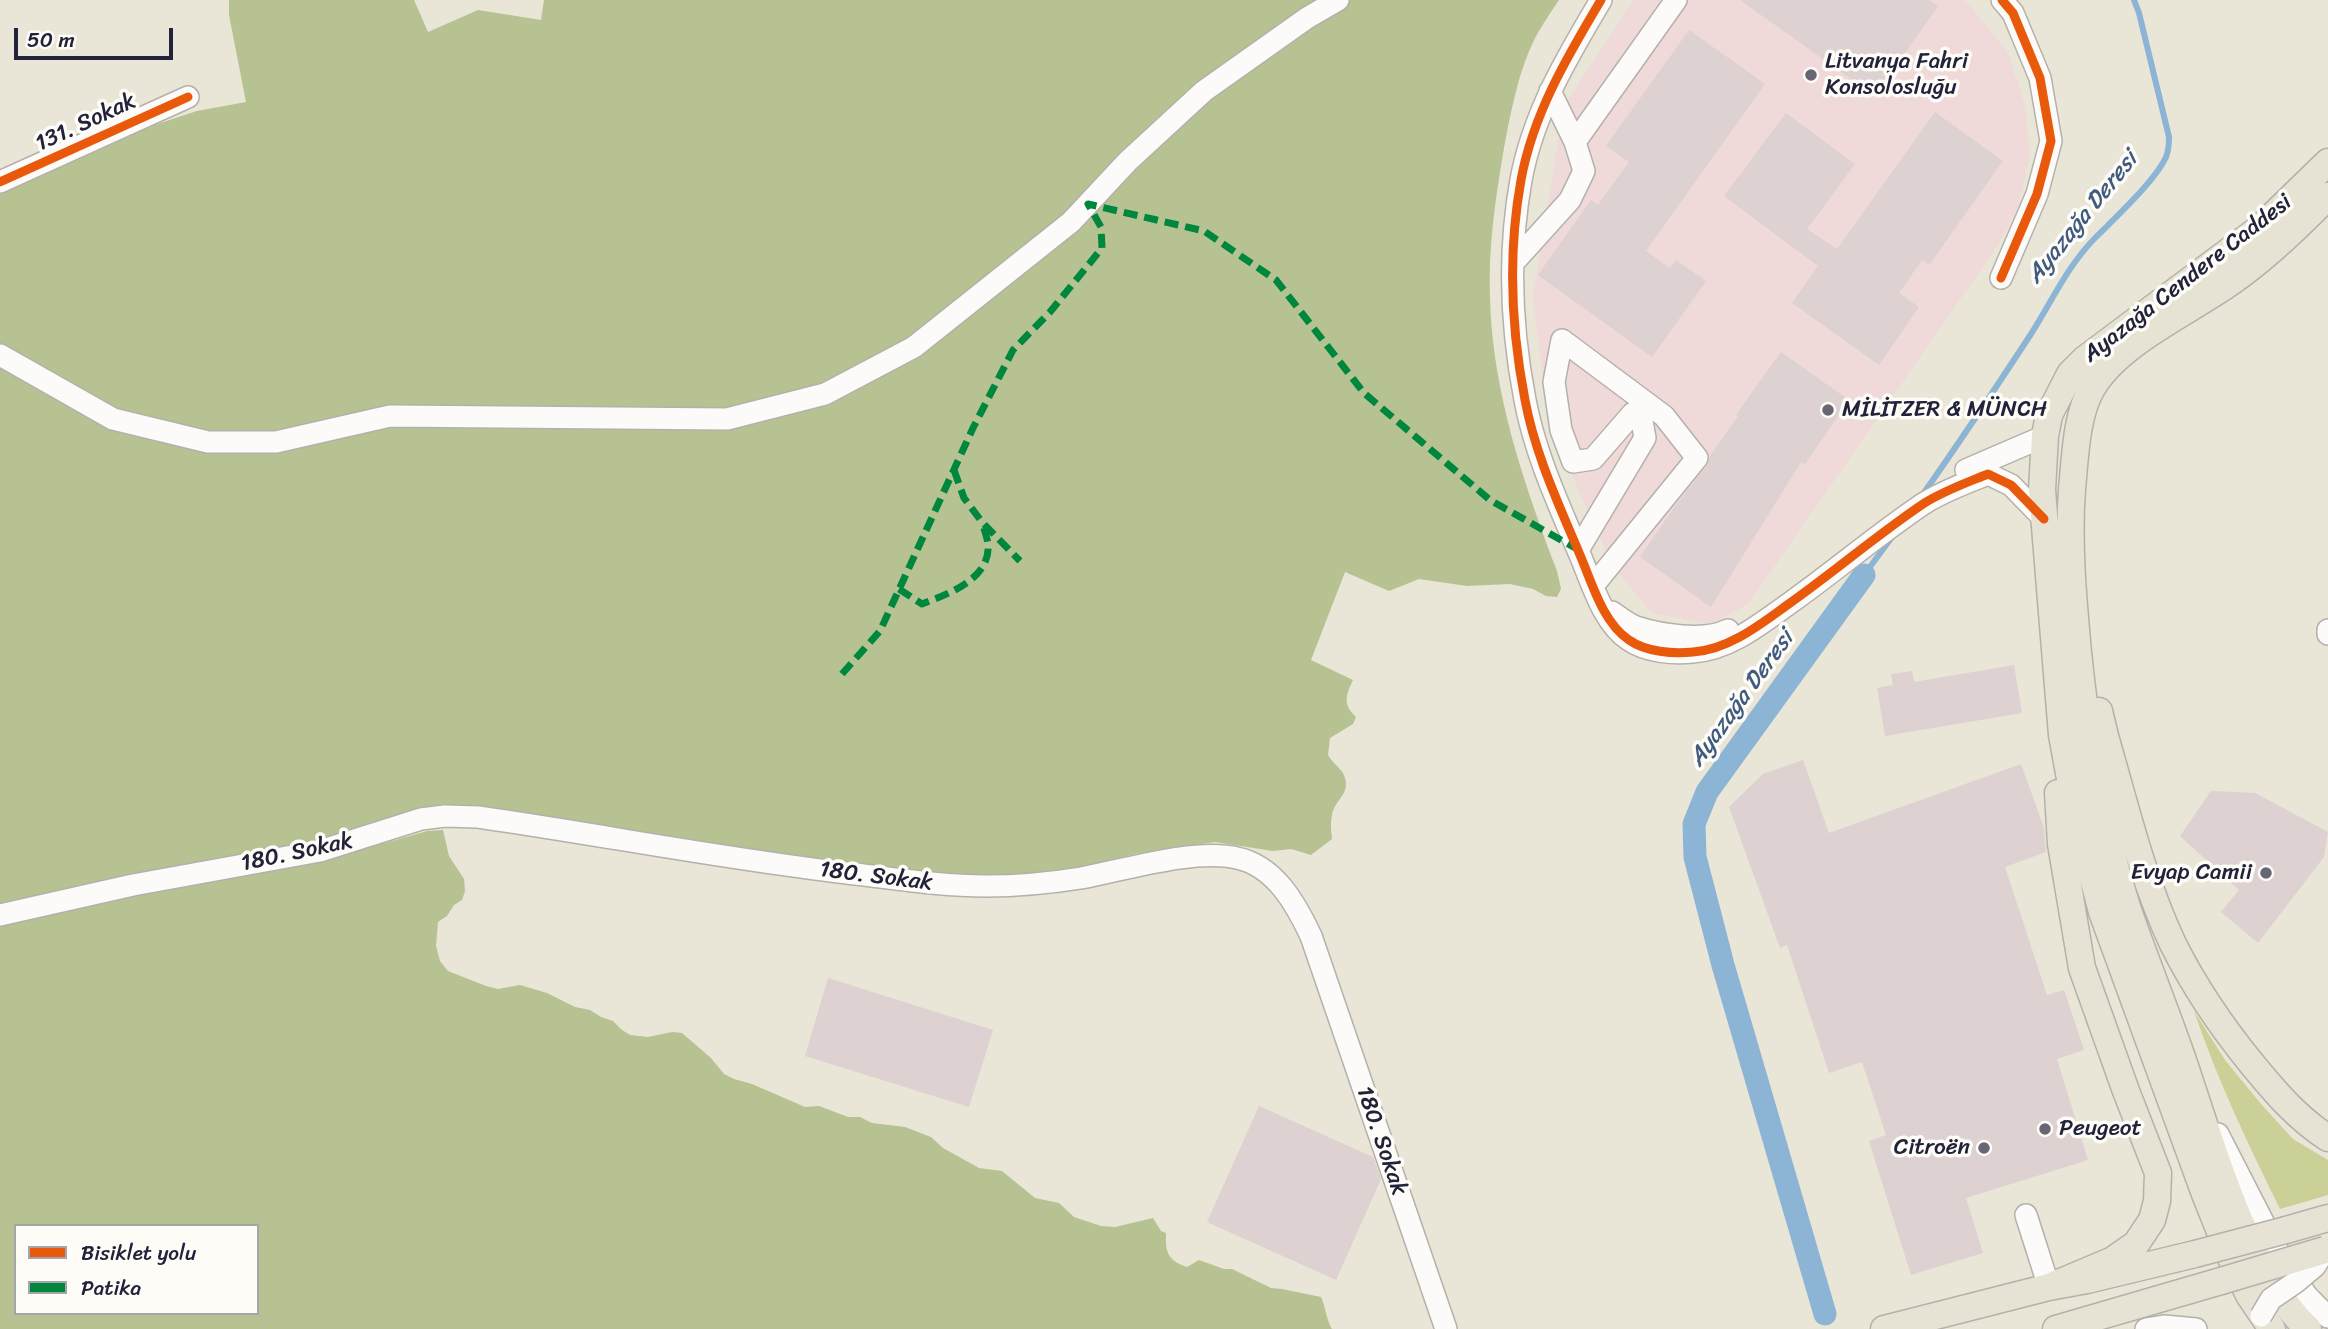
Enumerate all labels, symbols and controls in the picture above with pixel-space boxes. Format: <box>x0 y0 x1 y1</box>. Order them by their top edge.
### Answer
scale bar <box>18 14 177 58</box>
text: 50 m <box>27 21 75 59</box>
place label: Litvanya Fahri Konsolosluğu <box>1825 48 1968 102</box>
marker: Litvanya Fahri Konsolosluğu <box>1803 67 1819 83</box>
street label: 131. Sokak <box>32 88 140 158</box>
water label: Ayazağa Deresi <box>2021 147 2145 289</box>
street label: Ayazağa Cendere Caddesi <box>2078 189 2298 369</box>
place label: MİLİTZER & MÜNCH <box>1842 396 2047 424</box>
marker: MİLİTZER & MÜNCH <box>1820 402 1836 418</box>
water label: Ayazağa Deresi <box>1683 626 1801 772</box>
street label: 180. Sokak <box>239 828 355 878</box>
street label: 180. Sokak <box>818 856 934 898</box>
place label: Evyap Camii <box>2131 859 2252 887</box>
marker: Evyap Camii <box>2258 865 2274 881</box>
street label: 180. Sokak <box>1350 1083 1412 1199</box>
place label: Peugeot <box>2059 1115 2142 1143</box>
marker: Peugeot <box>2037 1121 2053 1137</box>
place label: Citroën <box>1894 1134 1970 1162</box>
marker: Citroën <box>1976 1140 1992 1156</box>
legend <box>14 1224 259 1315</box>
text: Bisiklet yolu <box>81 1234 196 1272</box>
text: Patika <box>81 1269 141 1307</box>

